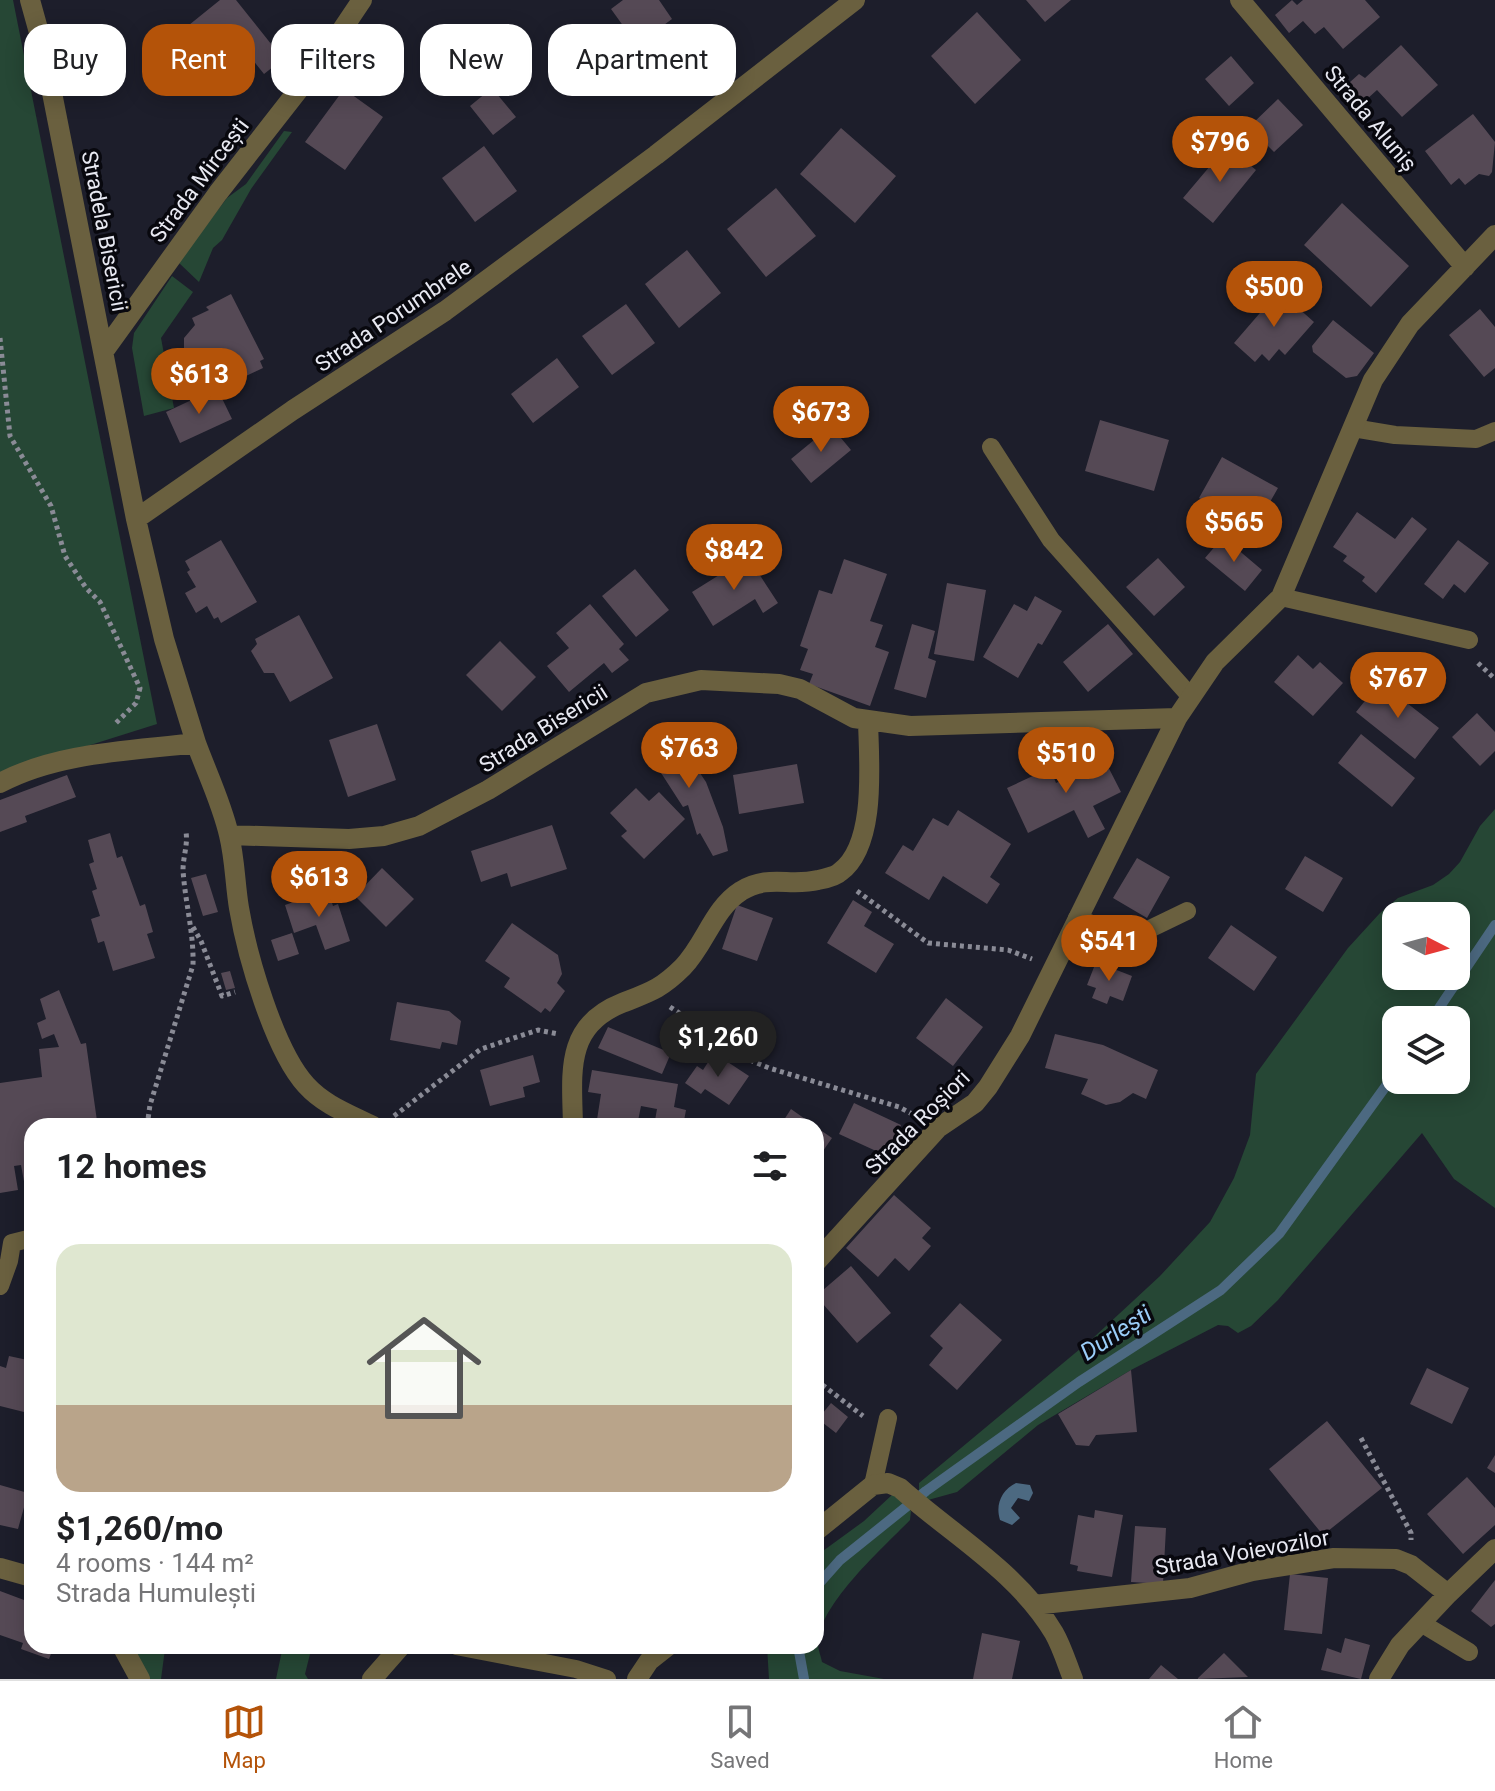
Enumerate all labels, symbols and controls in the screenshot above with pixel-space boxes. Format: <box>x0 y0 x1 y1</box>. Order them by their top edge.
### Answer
chip: Buy <box>24 24 126 96</box>
chip: Rent <box>142 24 255 96</box>
chip: Filters <box>271 24 404 96</box>
chip: New <box>420 24 532 96</box>
chip: Apartment <box>548 24 736 96</box>
street label: Strada Aluniș <box>1319 61 1422 177</box>
street label: Strada Mircești <box>145 114 255 248</box>
pin: $796 <box>1173 116 1267 184</box>
text: $796 <box>1190 127 1250 157</box>
street label: Stradela Bisericii <box>77 149 132 314</box>
street label: Strada Porumbrele <box>311 254 476 377</box>
pin: $500 <box>1227 261 1321 329</box>
text: $500 <box>1244 272 1304 302</box>
pin: $613 <box>152 348 246 416</box>
text: $613 <box>169 359 229 389</box>
pin: $673 <box>774 386 868 454</box>
text: $673 <box>791 397 851 427</box>
pin: $565 <box>1187 496 1281 564</box>
text: $565 <box>1204 507 1264 537</box>
pin: $842 <box>687 524 781 592</box>
text: $842 <box>704 535 764 565</box>
pin: $767 <box>1351 652 1445 720</box>
text: $767 <box>1368 663 1428 693</box>
street label: Strada Bisericii <box>475 679 612 778</box>
pin: $763 <box>642 722 736 790</box>
pin: $510 <box>1019 727 1113 795</box>
text: $763 <box>659 733 719 763</box>
text: $510 <box>1036 738 1096 768</box>
pin: $613 <box>272 851 366 919</box>
text: $613 <box>289 862 349 892</box>
north arrow <box>1382 902 1470 990</box>
map controls <box>1382 902 1470 1094</box>
pin: $541 <box>1062 915 1156 983</box>
text: $541 <box>1079 926 1139 956</box>
button: layers <box>1382 1006 1470 1094</box>
pin: $1,260 <box>653 1011 783 1079</box>
text: $1,260 <box>678 1022 758 1052</box>
street label: Strada Roșiori <box>860 1065 975 1180</box>
icon: filters <box>748 1144 792 1188</box>
text: 12 homes <box>56 1146 207 1186</box>
icon: home <box>352 1296 496 1440</box>
water label: Durlești <box>1075 1299 1157 1366</box>
text: $1,260/mo <box>56 1508 223 1548</box>
street label: Strada Voievozilor <box>1153 1525 1332 1580</box>
text: 4 rooms · 144 m² <box>56 1548 254 1578</box>
text: Strada Humulești <box>56 1578 256 1608</box>
tab: Map <box>222 1700 266 1773</box>
tab: Saved <box>710 1700 770 1773</box>
tab: Home <box>1214 1700 1273 1773</box>

